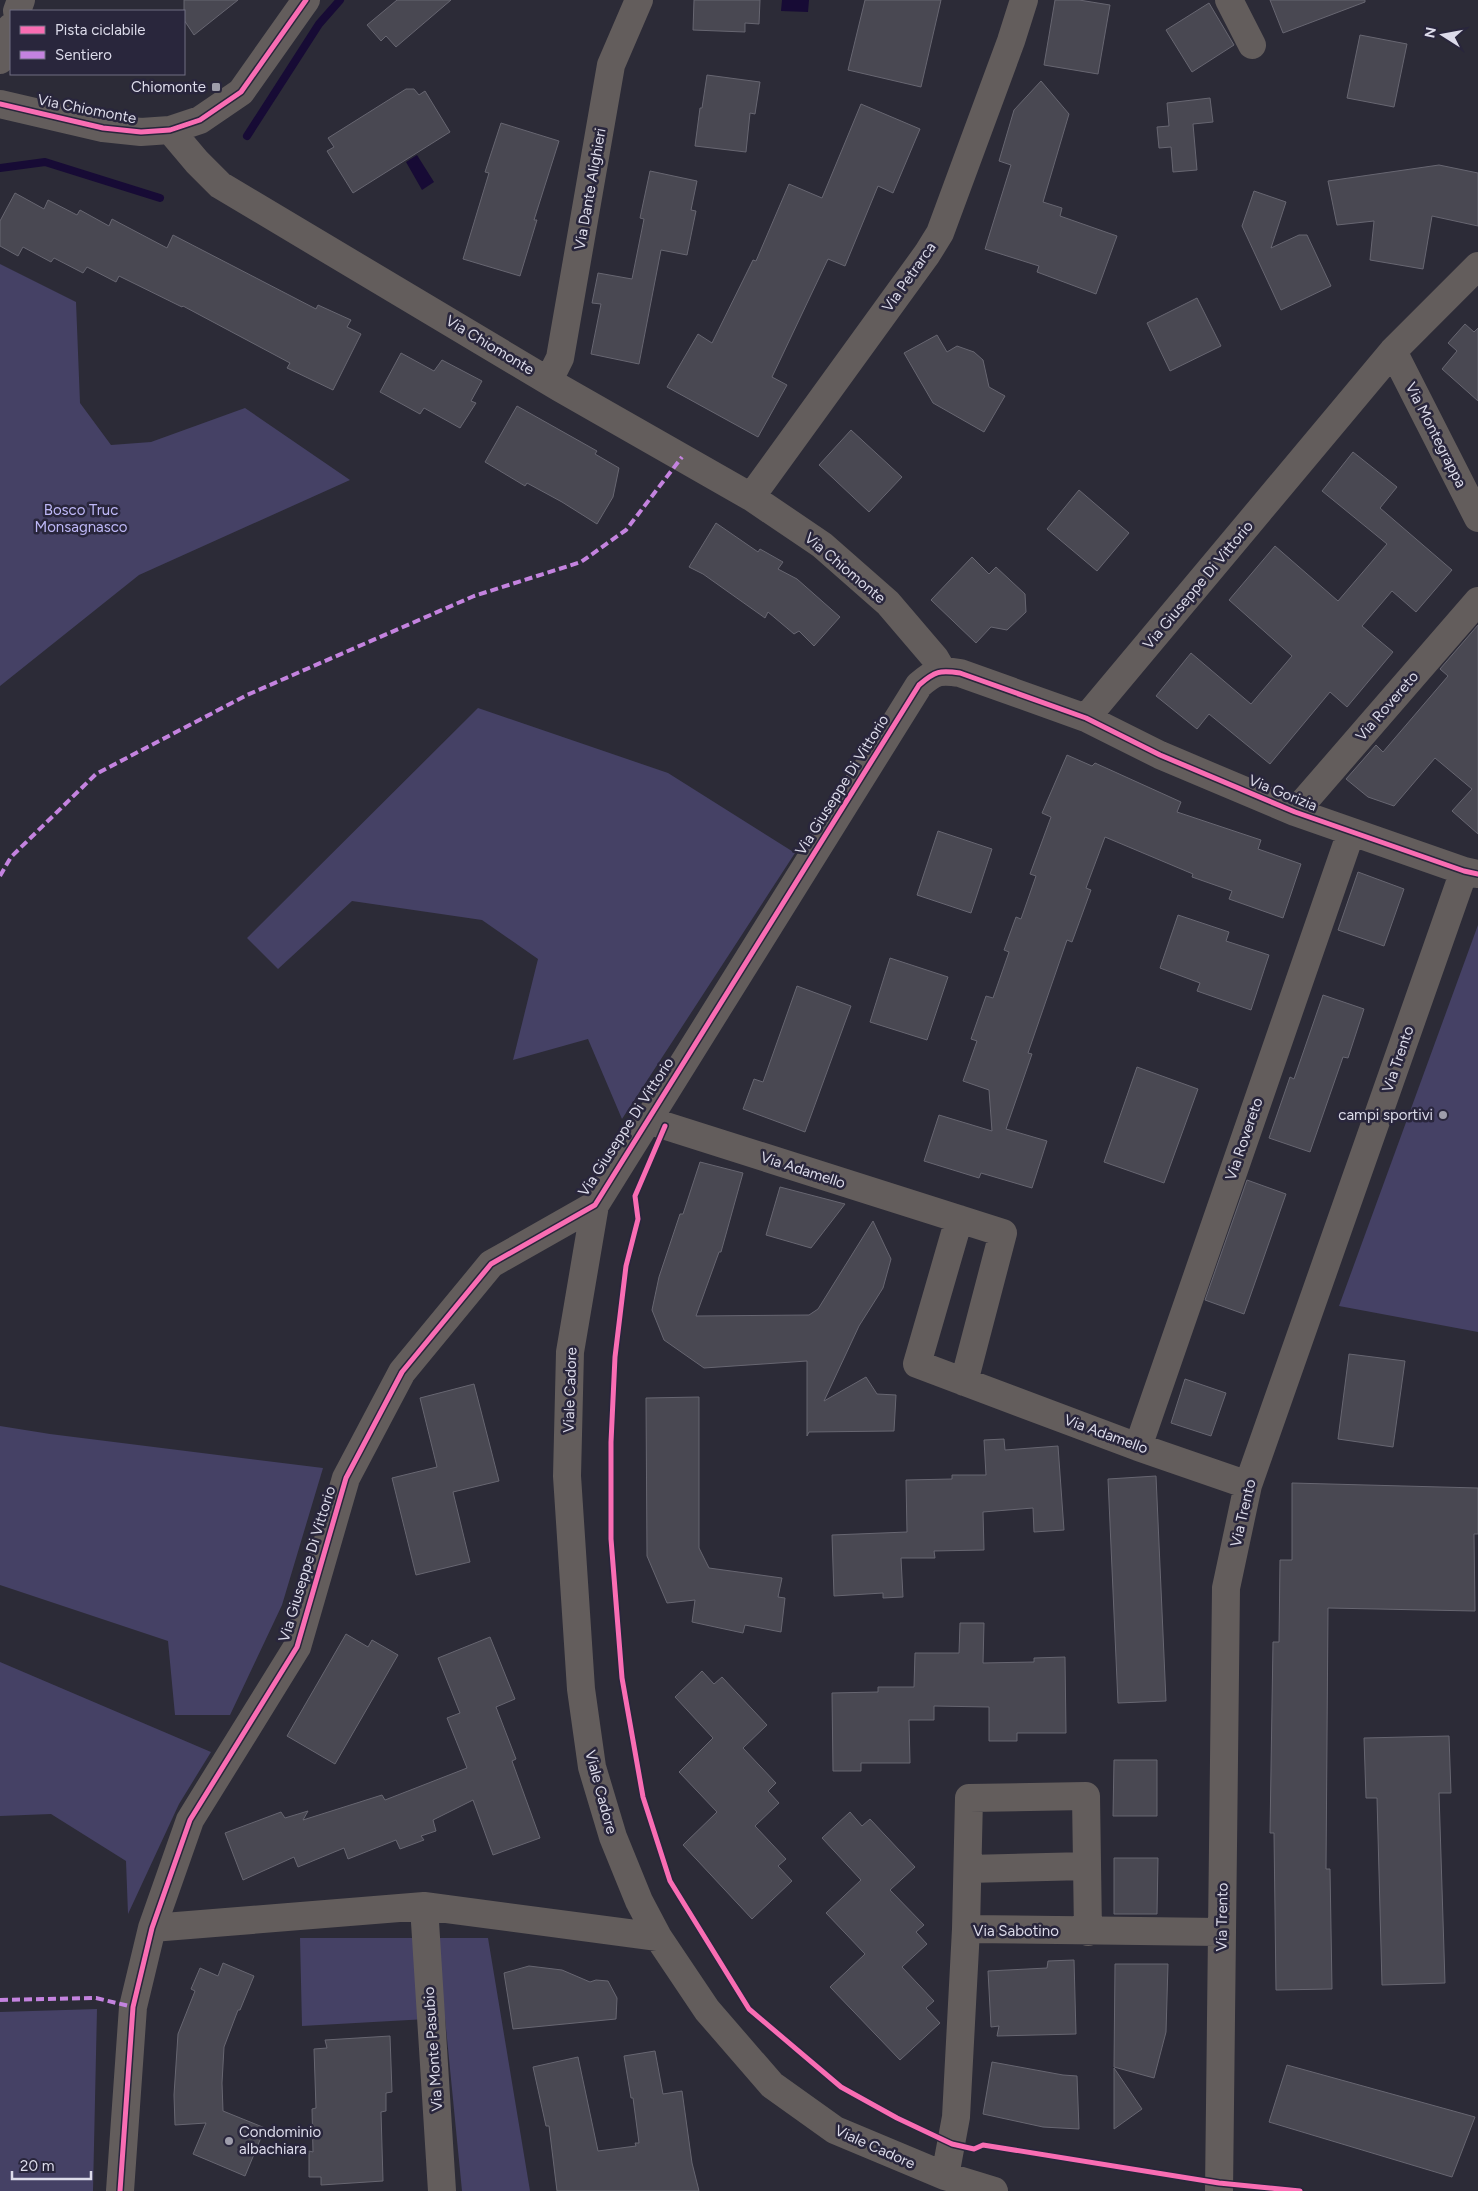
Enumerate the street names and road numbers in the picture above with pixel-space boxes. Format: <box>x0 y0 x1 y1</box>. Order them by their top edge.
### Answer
street label: Via Chiomonte <box>36 91 138 127</box>
street label: Via Dante Alighieri <box>570 127 610 251</box>
street label: Via Petrarca <box>878 239 940 315</box>
street label: Via Chiomonte <box>442 311 538 379</box>
street label: Via Montegrappa <box>1402 379 1470 491</box>
street label: Via Giuseppe Di Vittorio <box>1139 517 1257 653</box>
street label: Via Chiomonte <box>801 529 889 607</box>
street label: Via Rovereto <box>1352 667 1422 745</box>
street label: Via Giuseppe Di Vittorio <box>791 711 893 858</box>
street label: Via Gorizia <box>1246 771 1320 815</box>
street label: Via Trento <box>1378 1023 1418 1094</box>
street label: Via Giuseppe Di Vittorio <box>574 1054 678 1200</box>
street label: Via Rovereto <box>1221 1095 1267 1183</box>
street label: Via Adamello <box>758 1148 848 1192</box>
street label: Viale Cadore <box>560 1347 580 1433</box>
street label: Via Adamello <box>1062 1410 1151 1458</box>
street label: Via Trento <box>1226 1477 1260 1549</box>
street label: Via Giuseppe Di Vittorio <box>275 1484 339 1644</box>
street label: Viale Cadore <box>581 1748 621 1836</box>
street label: Via Trento <box>1212 1882 1232 1952</box>
street label: Via Sabotino <box>973 1922 1059 1940</box>
street label: Via Monte Pasubio <box>420 1986 446 2112</box>
street label: Viale Cadore <box>832 2121 918 2173</box>

